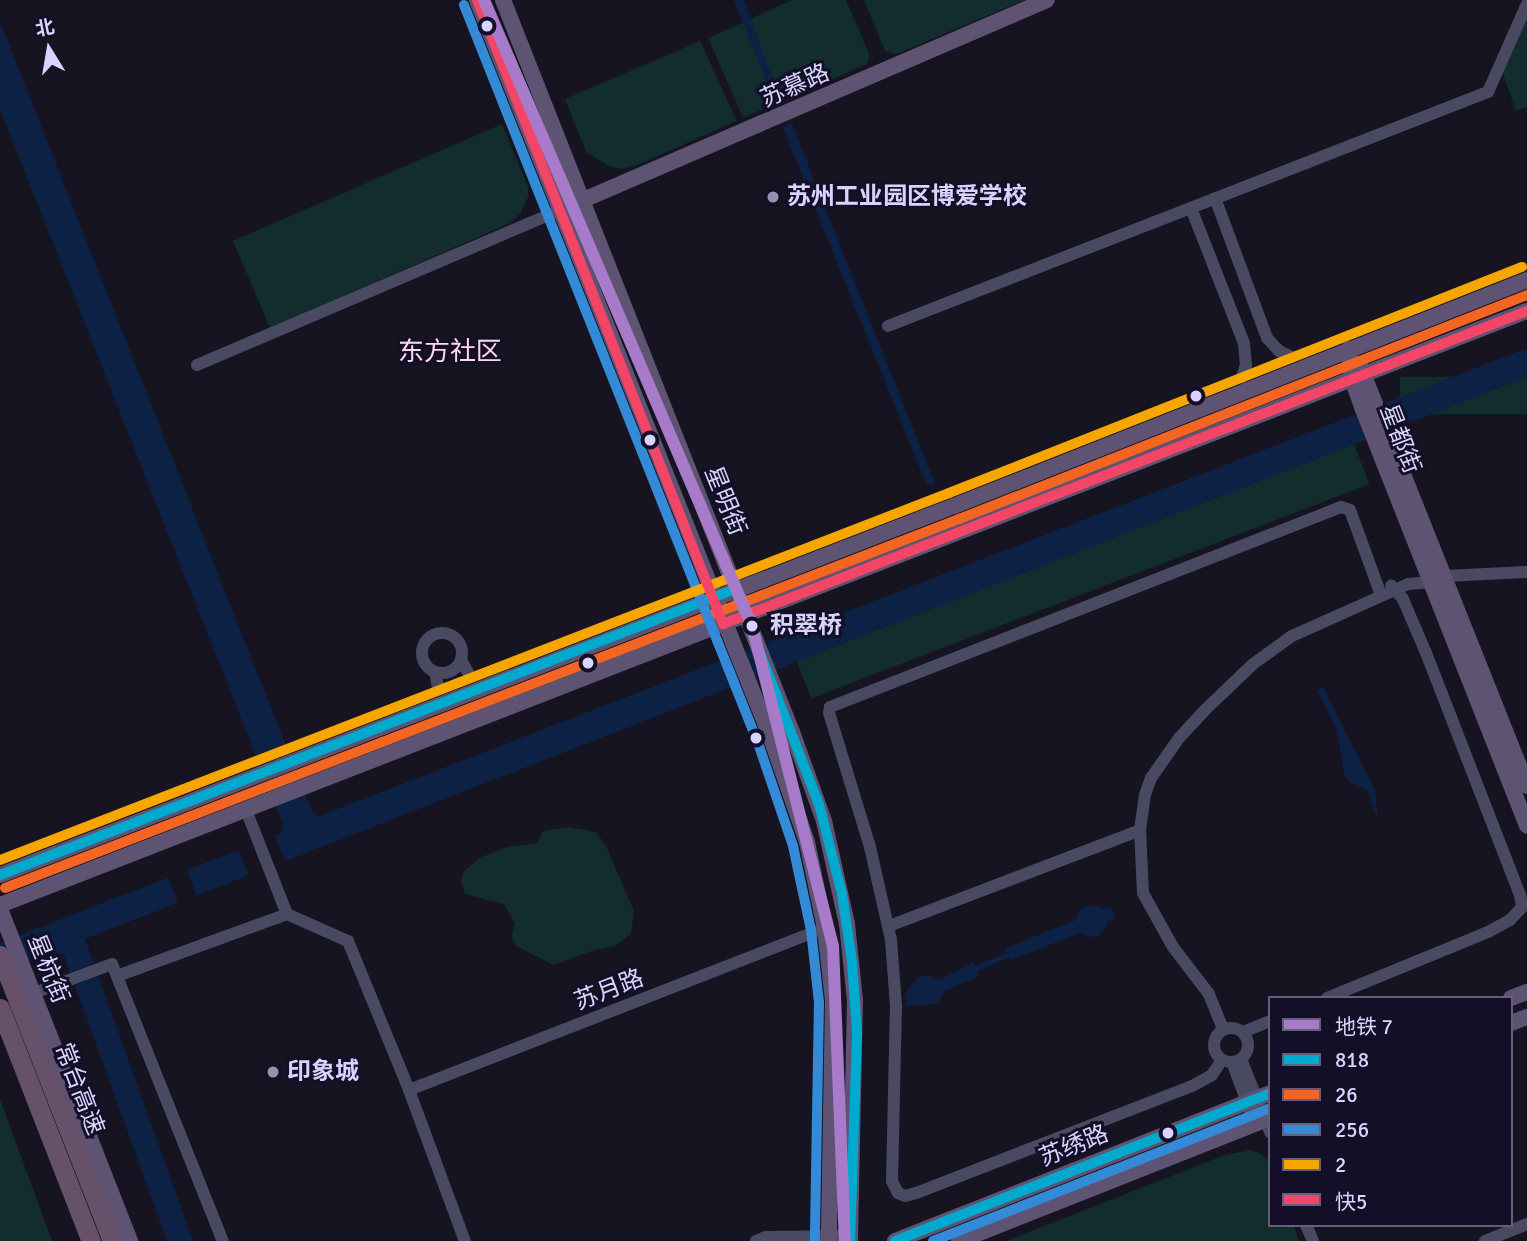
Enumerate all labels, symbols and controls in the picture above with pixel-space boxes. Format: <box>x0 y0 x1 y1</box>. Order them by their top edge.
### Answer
north arrow <box>14 14 84 84</box>
text: 北 <box>33 15 57 42</box>
unlabelled marker <box>480 19 494 33</box>
street label: 苏慕路 <box>756 58 834 114</box>
place label: 苏州工业园区博爱学校 <box>787 183 1027 211</box>
marker: 苏州工业园区博爱学校 <box>765 189 781 205</box>
district label: 东方社区 <box>398 337 502 369</box>
unlabelled marker <box>1189 389 1203 403</box>
street label: 星都街 <box>1374 400 1426 478</box>
unlabelled marker <box>643 433 657 447</box>
street label: 星明街 <box>698 462 752 540</box>
place label: 积翠桥 <box>770 612 842 640</box>
marker: 积翠桥 <box>740 614 764 638</box>
unlabelled marker <box>581 656 595 670</box>
unlabelled marker <box>749 731 763 745</box>
street label: 星杭街 <box>21 930 75 1008</box>
street label: 苏月路 <box>570 964 648 1016</box>
legend <box>1268 996 1513 1227</box>
text: 地铁 7 <box>1335 1014 1393 1040</box>
street label: 常台高速 <box>48 1039 110 1139</box>
text: 818 <box>1335 1047 1369 1073</box>
place label: 印象城 <box>287 1058 359 1086</box>
marker: 印象城 <box>265 1064 281 1080</box>
text: 26 <box>1335 1082 1358 1108</box>
text: 256 <box>1335 1117 1369 1143</box>
street label: 苏绣路 <box>1035 1119 1113 1173</box>
unlabelled marker <box>1161 1126 1175 1140</box>
text: 2 <box>1335 1152 1346 1178</box>
text: 快5 <box>1335 1189 1367 1215</box>

